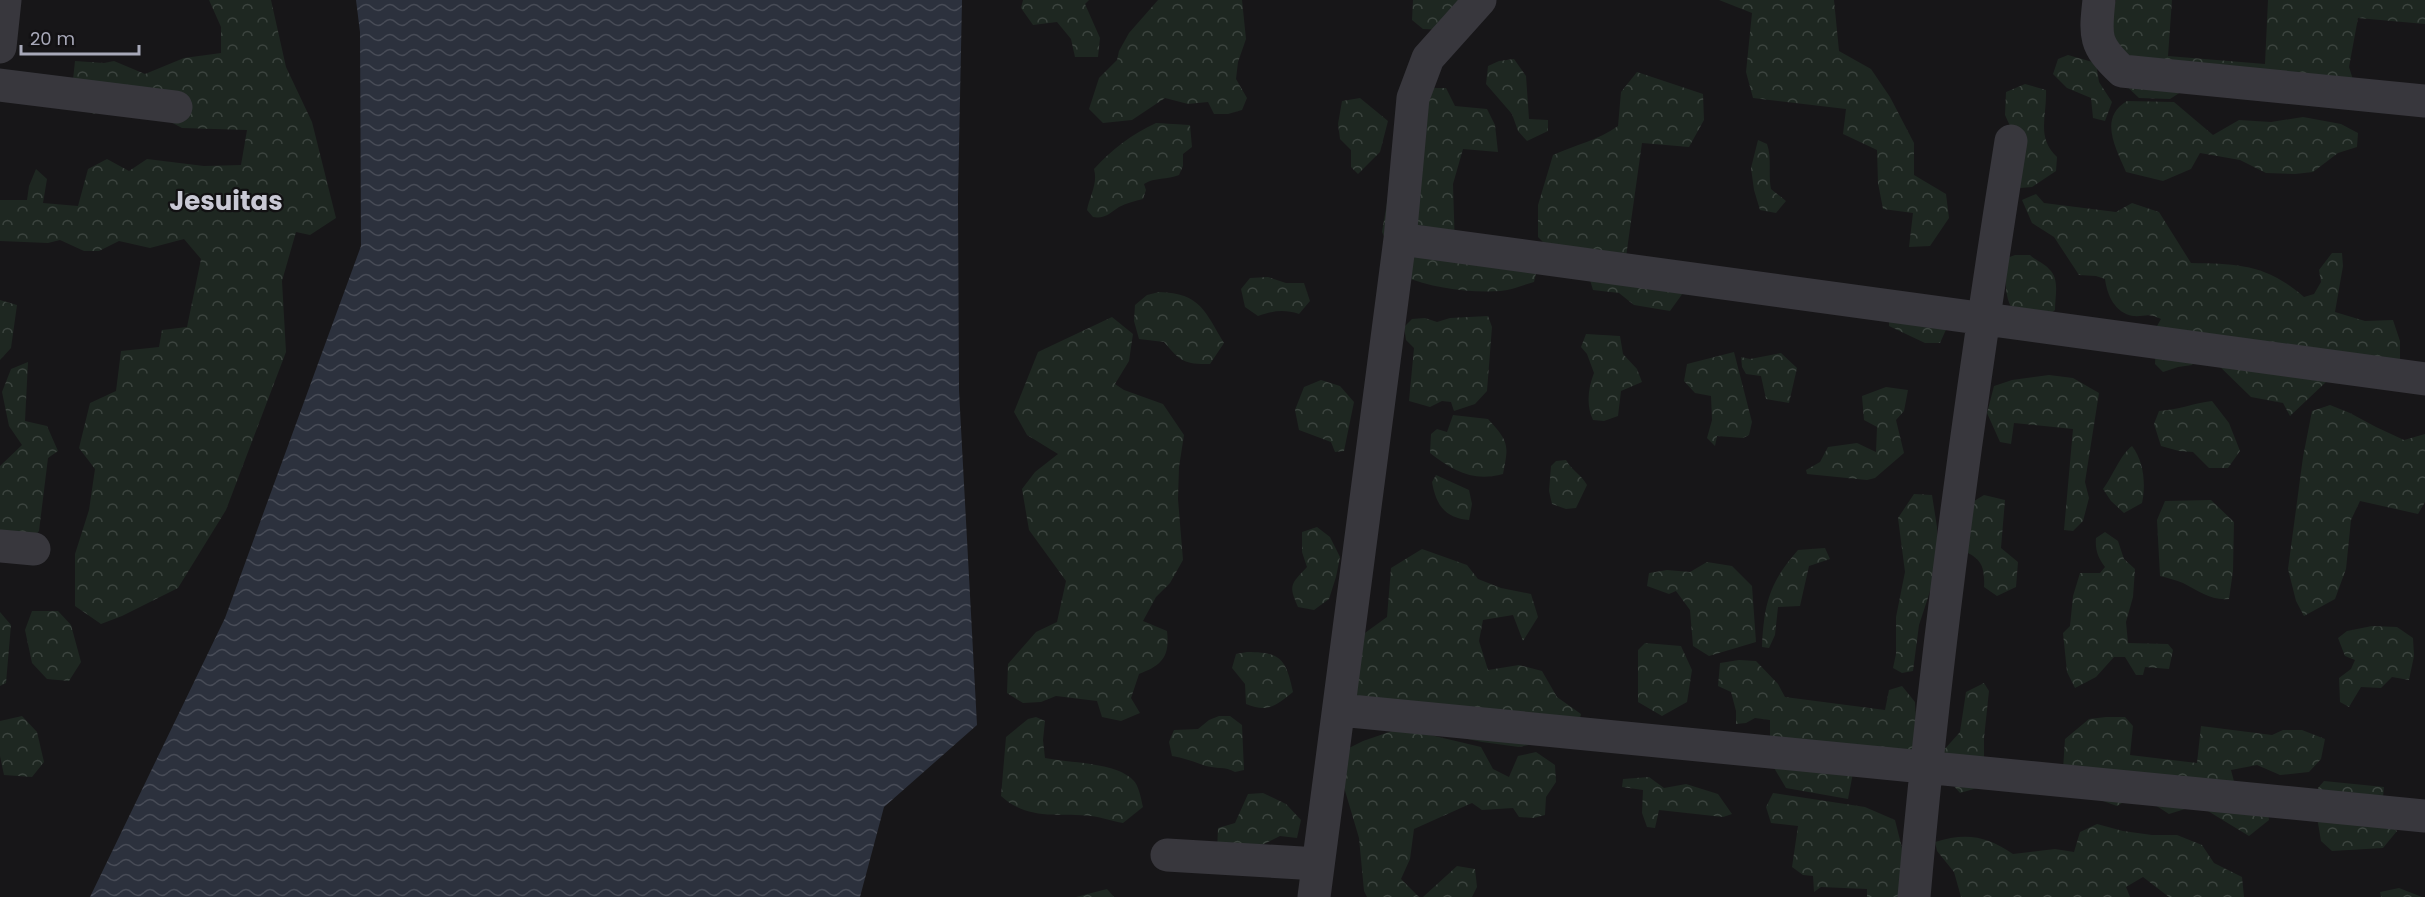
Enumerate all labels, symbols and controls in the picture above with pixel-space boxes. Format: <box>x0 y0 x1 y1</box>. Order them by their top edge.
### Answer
scale bar <box>21 18 140 56</box>
text: 20 m <box>30 26 75 51</box>
district label: Jesuitas <box>169 183 283 219</box>

